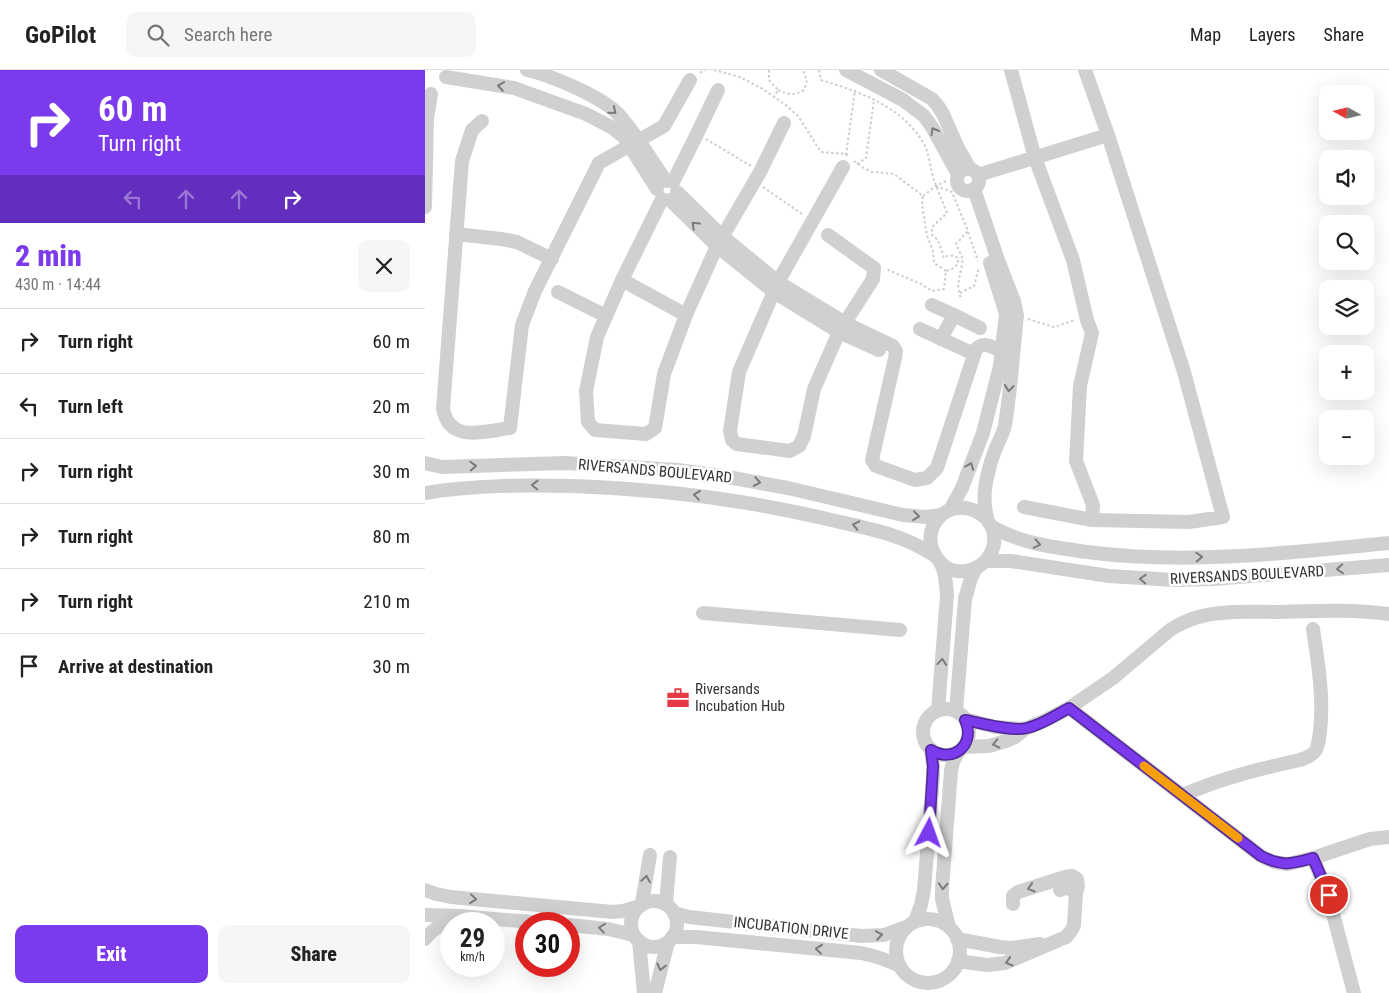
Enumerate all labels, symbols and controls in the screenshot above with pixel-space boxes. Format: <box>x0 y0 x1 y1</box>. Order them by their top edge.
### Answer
search box <box>126 12 476 57</box>
text: GoPilot <box>25 21 96 49</box>
icon: search <box>144 21 172 49</box>
text: Search here <box>184 23 272 46</box>
text: Map <box>1190 24 1221 45</box>
text: Layers <box>1249 24 1296 45</box>
text: Share <box>1324 24 1364 45</box>
one-way arrow <box>497 81 506 91</box>
north arrow <box>1319 85 1374 140</box>
map controls <box>1319 85 1374 465</box>
text: 60 m <box>98 89 167 130</box>
icon: right <box>15 90 80 155</box>
one-way arrow <box>608 105 617 114</box>
one-way arrow <box>931 128 941 137</box>
text: Turn right <box>98 131 181 156</box>
button: sound <box>1319 150 1374 205</box>
icon: left <box>119 185 147 213</box>
icon: ahead <box>172 185 200 213</box>
icon: ahead <box>225 185 253 213</box>
icon: right <box>278 185 306 213</box>
button: search <box>1319 215 1374 270</box>
one-way arrow <box>692 222 701 231</box>
text: 2 min <box>15 238 82 273</box>
button: close <box>358 240 410 292</box>
text: 430 m · 14:44 <box>15 275 101 294</box>
button: layers <box>1319 280 1374 335</box>
icon: right <box>15 327 43 355</box>
text: Turn right <box>58 330 133 353</box>
text: 60 m <box>373 330 410 353</box>
button: + <box>1319 345 1374 400</box>
one-way arrow <box>1004 384 1015 392</box>
icon: left <box>15 392 43 420</box>
text: Turn left <box>58 395 123 418</box>
text: 20 m <box>373 395 410 418</box>
button: − <box>1319 410 1374 465</box>
street label: RIVERSANDS BOULEVARD <box>577 455 733 487</box>
icon: right <box>15 457 43 485</box>
text: Turn right <box>58 460 133 483</box>
text: 30 m <box>373 460 410 483</box>
one-way arrow <box>469 461 477 472</box>
one-way arrow <box>964 462 975 471</box>
one-way arrow <box>753 477 761 487</box>
one-way arrow <box>530 480 538 491</box>
one-way arrow <box>692 490 700 501</box>
one-way arrow <box>912 510 920 521</box>
one-way arrow <box>852 521 861 531</box>
icon: right <box>15 522 43 550</box>
text: Turn right <box>58 525 133 548</box>
text: 80 m <box>373 525 410 548</box>
one-way arrow <box>1033 538 1042 549</box>
one-way arrow <box>1195 552 1203 563</box>
street label: RIVERSANDS BOULEVARD <box>1169 562 1325 588</box>
one-way arrow <box>1336 563 1344 574</box>
one-way arrow <box>1139 573 1147 584</box>
icon: right <box>15 587 43 615</box>
text: Turn right <box>58 590 133 613</box>
text: 210 m <box>363 590 410 613</box>
icon: arrive <box>15 652 43 680</box>
text: Arrive at destination <box>58 655 213 678</box>
text: 30 m <box>373 655 410 678</box>
one-way arrow <box>936 658 947 666</box>
place label: Riversands Incubation Hub <box>695 680 785 715</box>
office icon: Riversands Incubation Hub <box>665 685 691 711</box>
one-way arrow <box>992 738 1001 749</box>
position arrow <box>902 806 954 858</box>
pin <box>1308 874 1350 916</box>
one-way arrow <box>640 875 651 883</box>
icon: arrive <box>1315 881 1343 909</box>
one-way arrow <box>937 882 948 890</box>
one-way arrow <box>1028 883 1036 893</box>
one-way arrow <box>469 893 477 904</box>
speed limit sign: 30 <box>515 912 580 977</box>
street label: INCUBATION DRIVE <box>733 913 849 943</box>
one-way arrow <box>597 923 605 934</box>
text: 29 <box>460 924 485 953</box>
button: Exit <box>15 925 208 983</box>
button: Share <box>218 925 410 983</box>
one-way arrow <box>875 930 883 941</box>
one-way arrow <box>814 944 822 955</box>
text: km/h <box>460 950 485 964</box>
one-way arrow <box>1005 956 1014 966</box>
one-way arrow <box>656 963 667 972</box>

